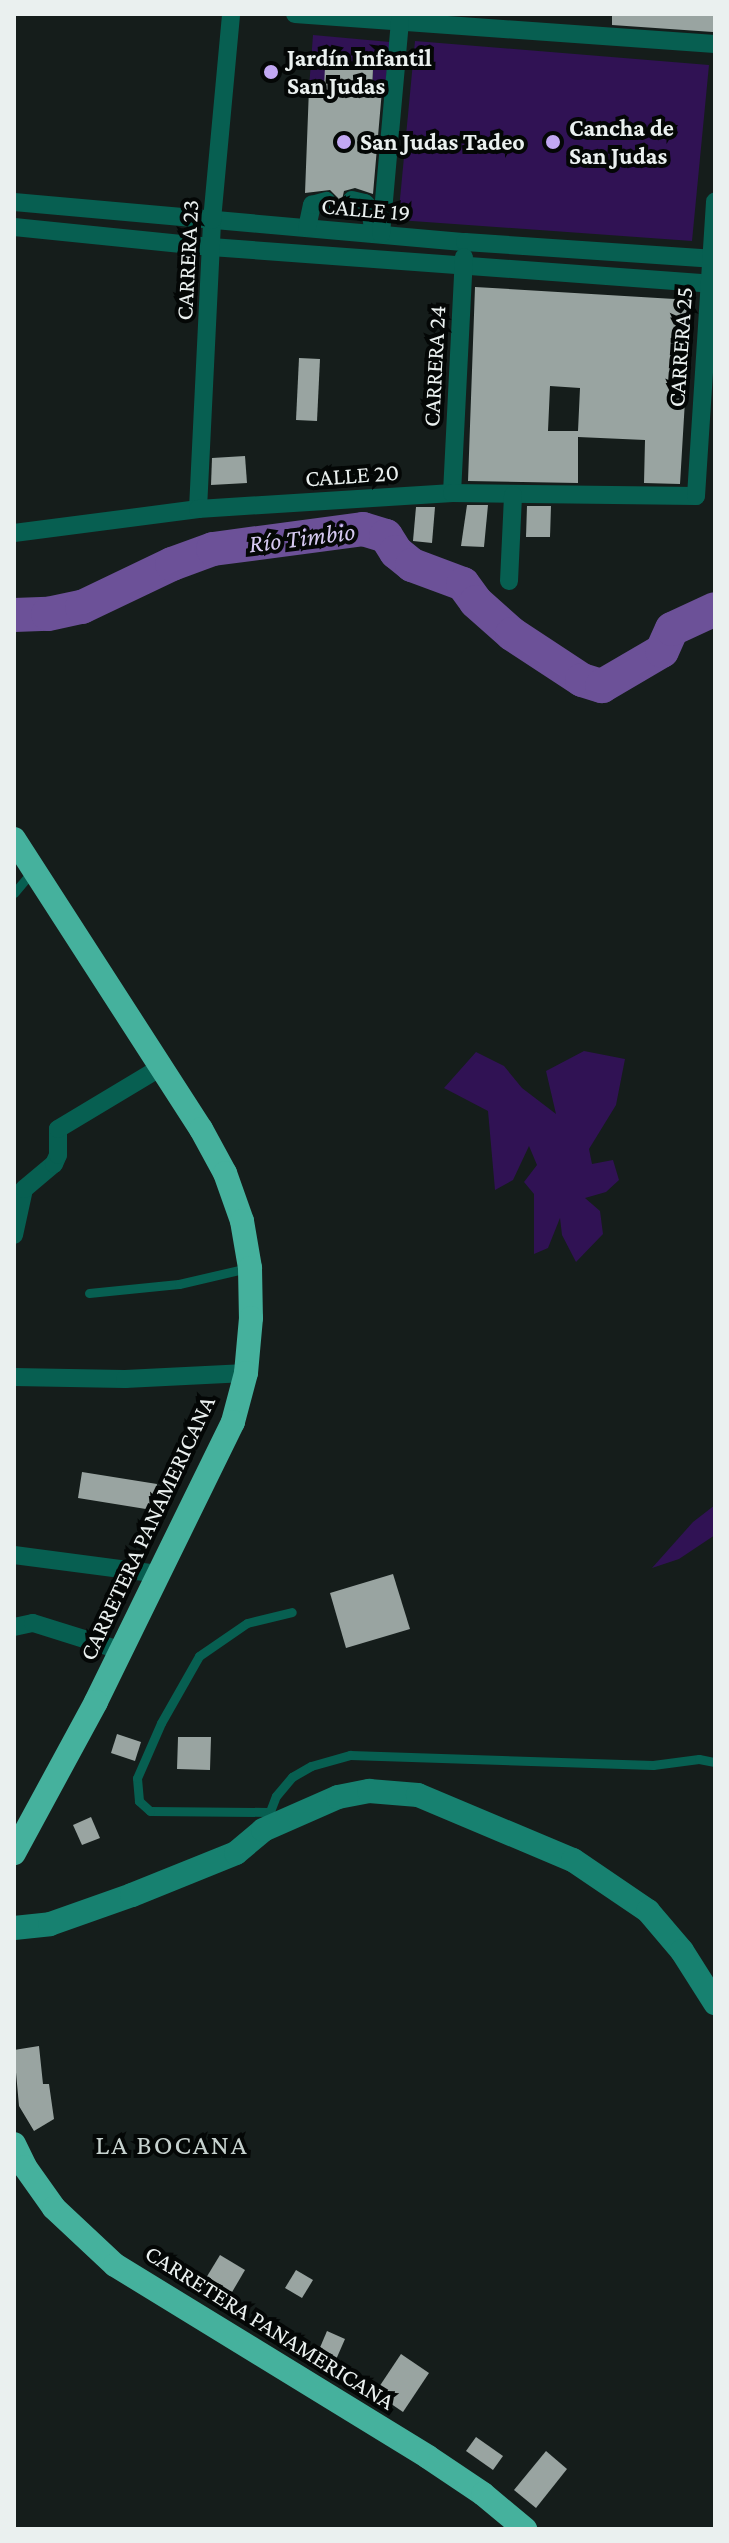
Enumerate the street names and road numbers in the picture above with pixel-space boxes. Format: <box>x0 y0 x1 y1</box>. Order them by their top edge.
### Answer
street label: CALLE 19 <box>320 191 412 227</box>
street label: CARRERA 23 <box>169 199 205 321</box>
street label: CARRERA 25 <box>661 286 699 408</box>
street label: CARRERA 24 <box>416 305 452 427</box>
street label: CALLE 20 <box>304 457 400 493</box>
street label: CARRETERA PANAMERICANA <box>73 1391 221 1665</box>
street label: CARRETERA PANAMERICANA <box>140 2238 400 2416</box>

